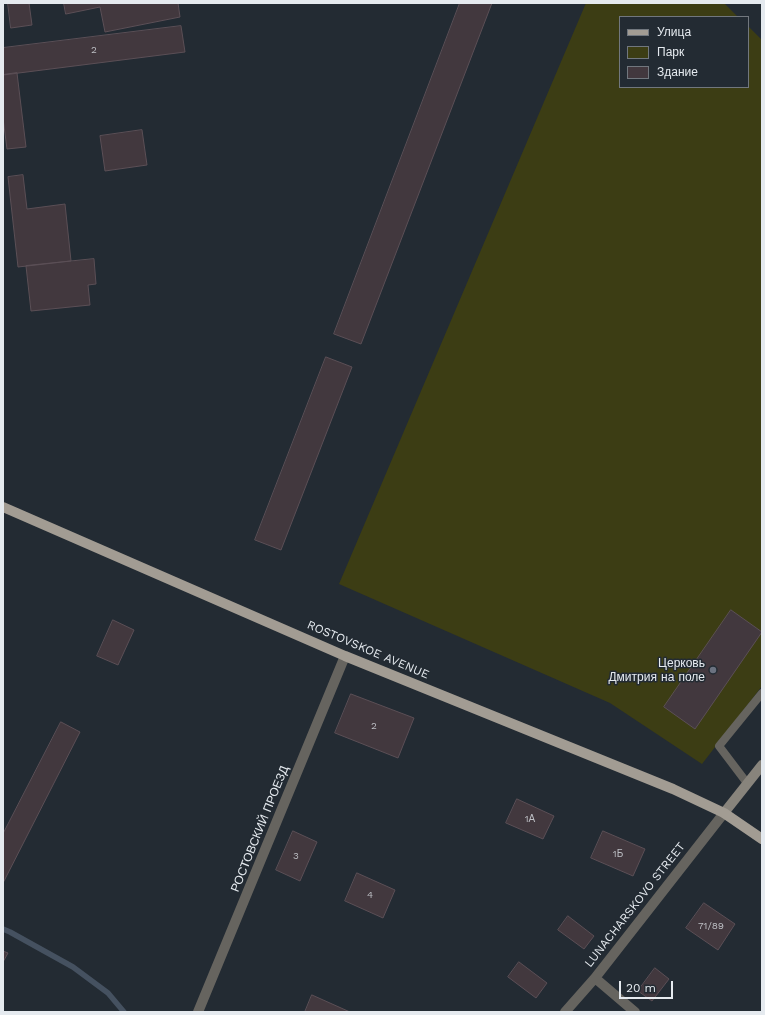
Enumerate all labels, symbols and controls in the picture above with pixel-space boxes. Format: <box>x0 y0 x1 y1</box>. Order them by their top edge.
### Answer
legend <box>619 16 749 88</box>
text: Улица <box>657 25 691 39</box>
house number: 2 <box>91 44 97 56</box>
text: Парк <box>657 45 684 59</box>
text: Здание <box>657 65 698 79</box>
street label: ROSTOVSKOE AVENUE <box>305 618 431 682</box>
place label: Церковь Дмитрия на поле <box>608 656 705 684</box>
marker: Церковь Дмитрия на поле <box>708 665 718 675</box>
house number: 2 <box>371 720 377 732</box>
street label: РОСТОВСКИЙ ПРОЕЗД <box>228 764 292 894</box>
house number: 1А <box>525 813 535 825</box>
street label: LUNACHARSKOVO STREET <box>582 840 688 970</box>
house number: 1Б <box>613 848 623 860</box>
house number: 3 <box>293 850 299 862</box>
house number: 4 <box>367 889 373 901</box>
house number: 71/89 <box>698 920 724 932</box>
scale bar <box>621 973 675 999</box>
text: 20 m <box>626 981 656 995</box>

